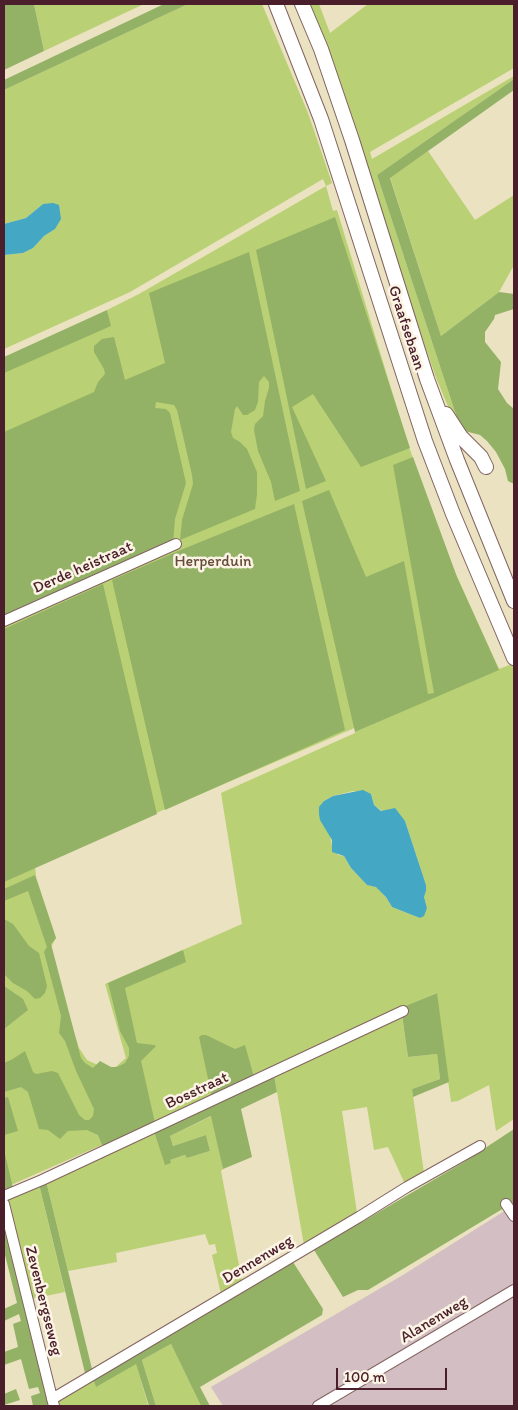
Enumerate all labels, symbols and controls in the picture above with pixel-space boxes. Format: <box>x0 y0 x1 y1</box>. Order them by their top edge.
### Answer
street label: Graafsebaan <box>383 283 429 373</box>
street label: Derde heistraat <box>30 538 136 598</box>
park label: Herperduin <box>174 552 252 572</box>
street label: Bosstraat <box>162 1068 232 1114</box>
street label: Dennenweg <box>219 1231 297 1289</box>
street label: Zevenbergseweg <box>20 1244 66 1358</box>
street label: Alanenweg <box>397 1292 471 1348</box>
scale bar <box>338 1358 449 1390</box>
text: 100 m <box>344 1368 385 1386</box>

